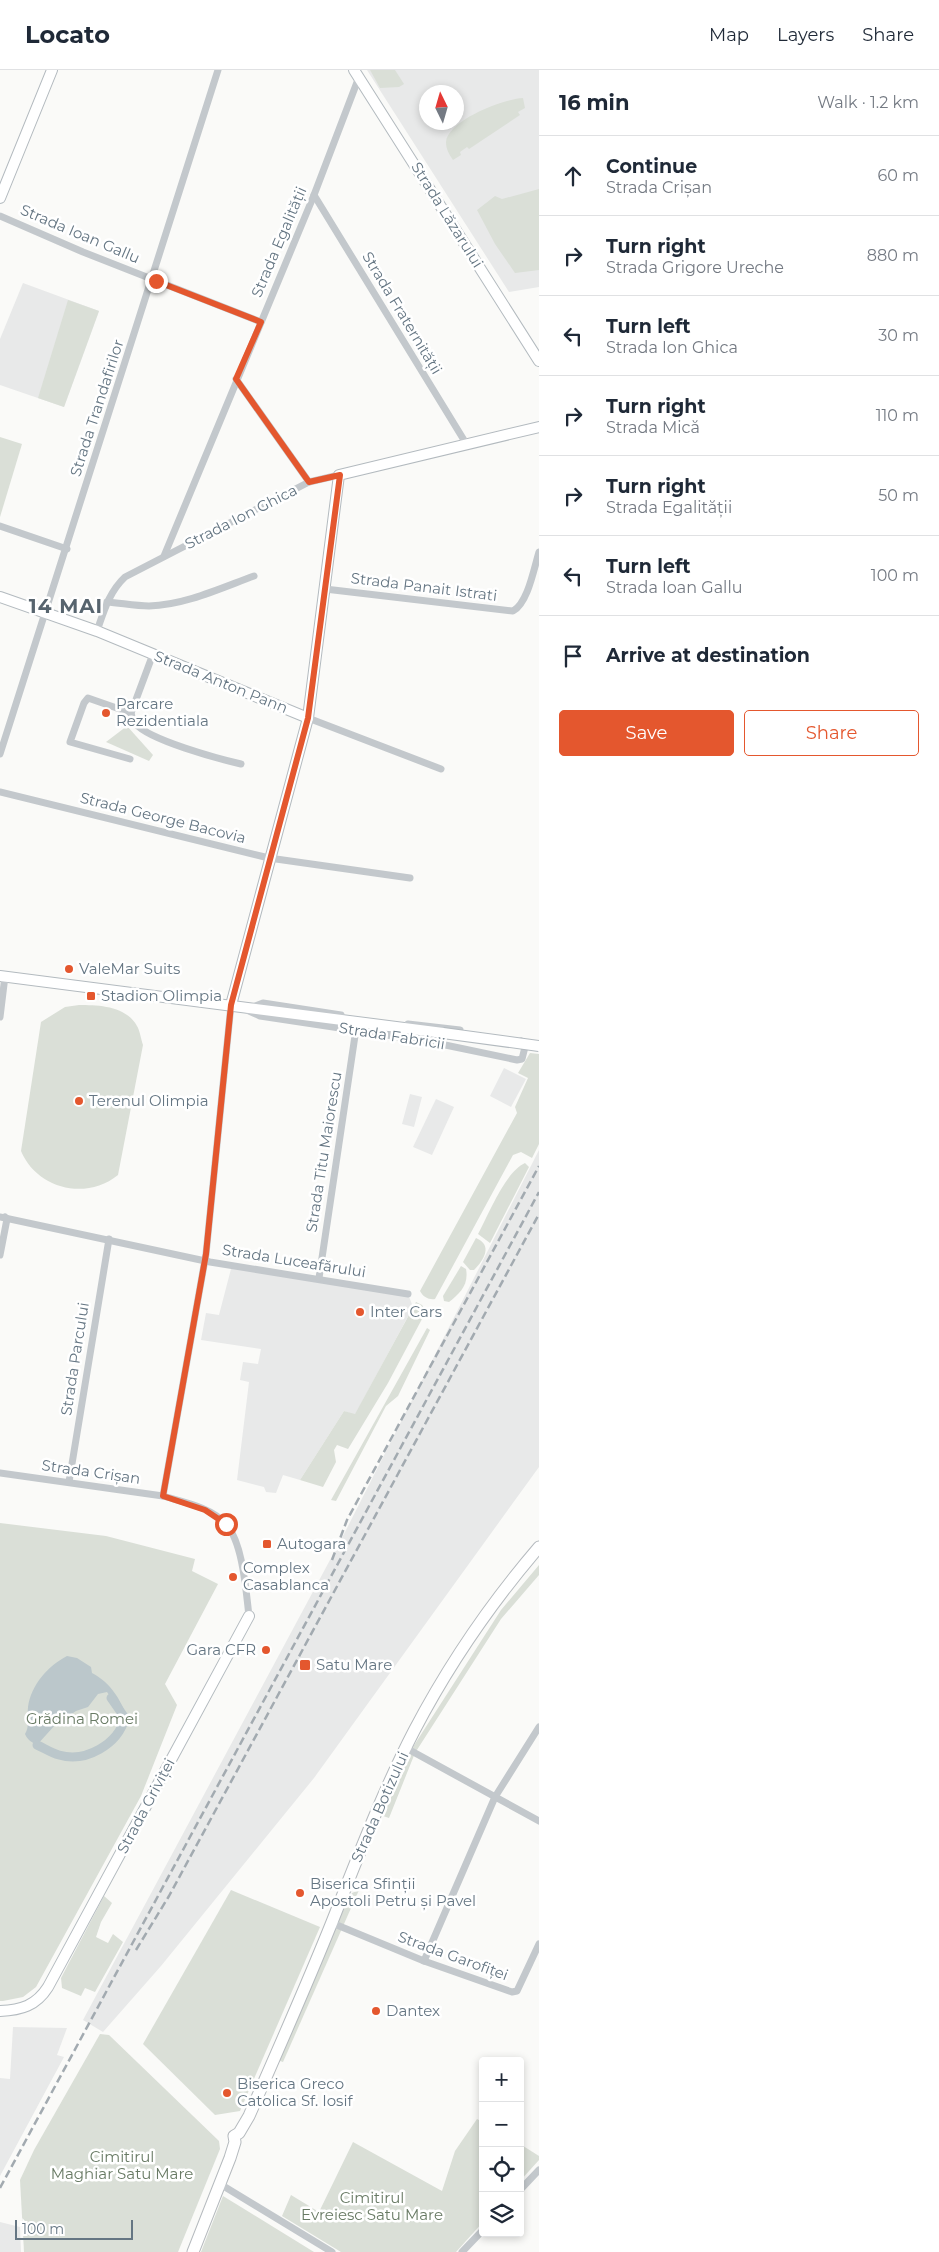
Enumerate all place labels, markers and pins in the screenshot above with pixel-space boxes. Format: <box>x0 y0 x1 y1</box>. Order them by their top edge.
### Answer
place label: Parcare Rezidentiala <box>116 694 209 730</box>
marker: Parcare Rezidentiala <box>100 707 112 719</box>
place label: ValeMar Suits <box>79 959 180 978</box>
marker: ValeMar Suits <box>63 963 75 975</box>
place label: Stadion Olimpia <box>101 986 222 1005</box>
marker: Stadion Olimpia <box>85 990 97 1002</box>
place label: Terenul Olimpia <box>89 1091 209 1110</box>
marker: Terenul Olimpia <box>73 1095 85 1107</box>
place label: Inter Cars <box>370 1302 442 1321</box>
marker: Inter Cars <box>354 1306 366 1318</box>
place label: Autogara <box>277 1534 346 1553</box>
marker: Autogara <box>261 1538 273 1550</box>
place label: Complex Casablanca <box>243 1558 329 1594</box>
marker: Complex Casablanca <box>227 1571 239 1583</box>
place label: Gara CFR <box>186 1640 256 1659</box>
marker: Gara CFR <box>260 1644 272 1656</box>
place label: Satu Mare <box>316 1655 392 1674</box>
marker: Satu Mare <box>298 1658 312 1672</box>
place label: Biserica Sfinții Apostoli Petru și Pavel <box>310 1874 476 1911</box>
marker: Biserica Sfinții Apostoli Petru și Pavel <box>294 1887 306 1899</box>
place label: Dantex <box>386 2001 440 2020</box>
marker: Dantex <box>370 2005 382 2017</box>
place label: Biserica Greco Catolica Sf. Iosif <box>237 2074 353 2110</box>
marker: Biserica Greco Catolica Sf. Iosif <box>221 2087 233 2099</box>

